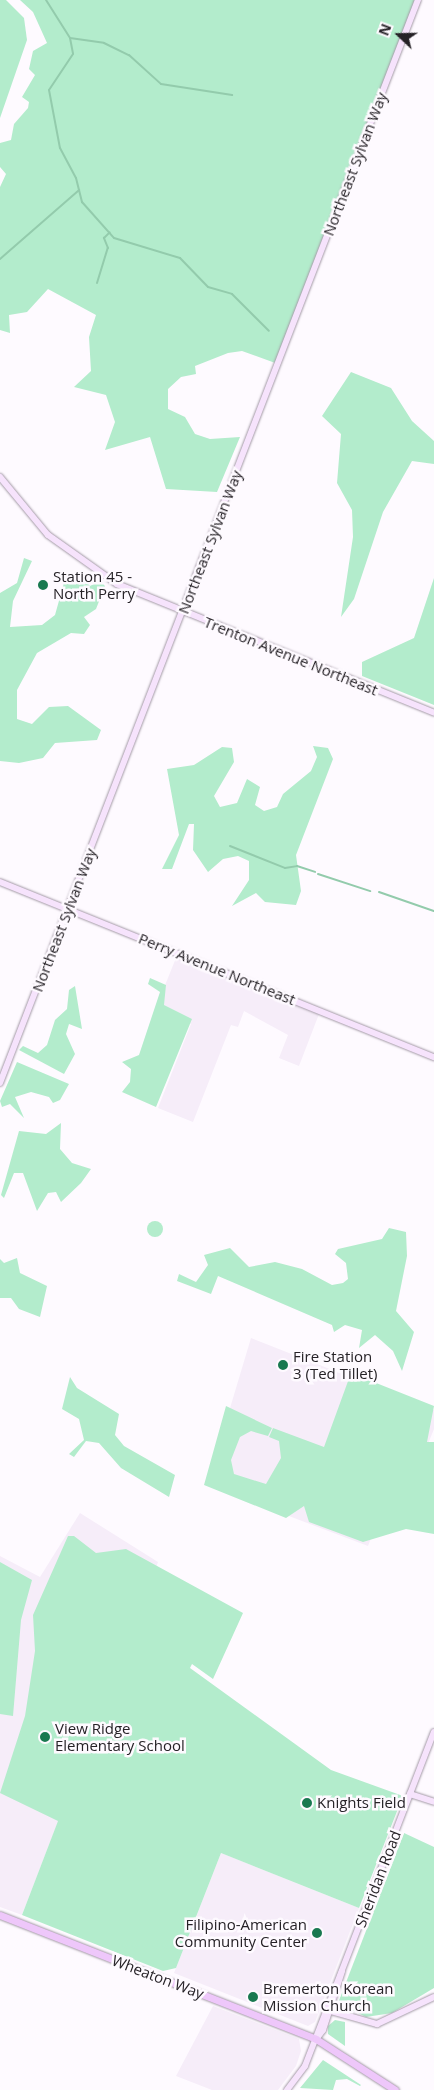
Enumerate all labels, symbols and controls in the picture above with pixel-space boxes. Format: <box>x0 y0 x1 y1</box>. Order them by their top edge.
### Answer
north arrow <box>374 10 424 60</box>
text: N <box>374 21 395 38</box>
street label: Northeast Sylvan Way <box>319 90 391 238</box>
street label: Northeast Sylvan Way <box>174 468 246 616</box>
place label: Station 45 - North Perry <box>53 567 135 602</box>
marker: Station 45 - North Perry <box>37 579 49 591</box>
street label: Trenton Avenue Northeast <box>201 613 381 699</box>
street label: Northeast Sylvan Way <box>28 846 100 994</box>
street label: Perry Avenue Northeast <box>136 929 298 1009</box>
place label: Fire Station 3 (Ted Tillet) <box>293 1347 377 1382</box>
marker: Fire Station 3 (Ted Tillet) <box>277 1359 289 1371</box>
place label: View Ridge Elementary School <box>55 1719 185 1754</box>
marker: View Ridge Elementary School <box>39 1731 51 1743</box>
place label: Knights Field <box>317 1794 406 1812</box>
marker: Knights Field <box>301 1797 313 1809</box>
street label: Sheridan Road <box>351 1828 405 1930</box>
place label: Filipino-American Community Center <box>175 1915 307 1950</box>
marker: Filipino-American Community Center <box>311 1927 323 1939</box>
street label: Wheaton Way <box>110 1951 206 2003</box>
place label: Bremerton Korean Mission Church <box>263 1979 393 2014</box>
marker: Bremerton Korean Mission Church <box>247 1991 259 2003</box>

